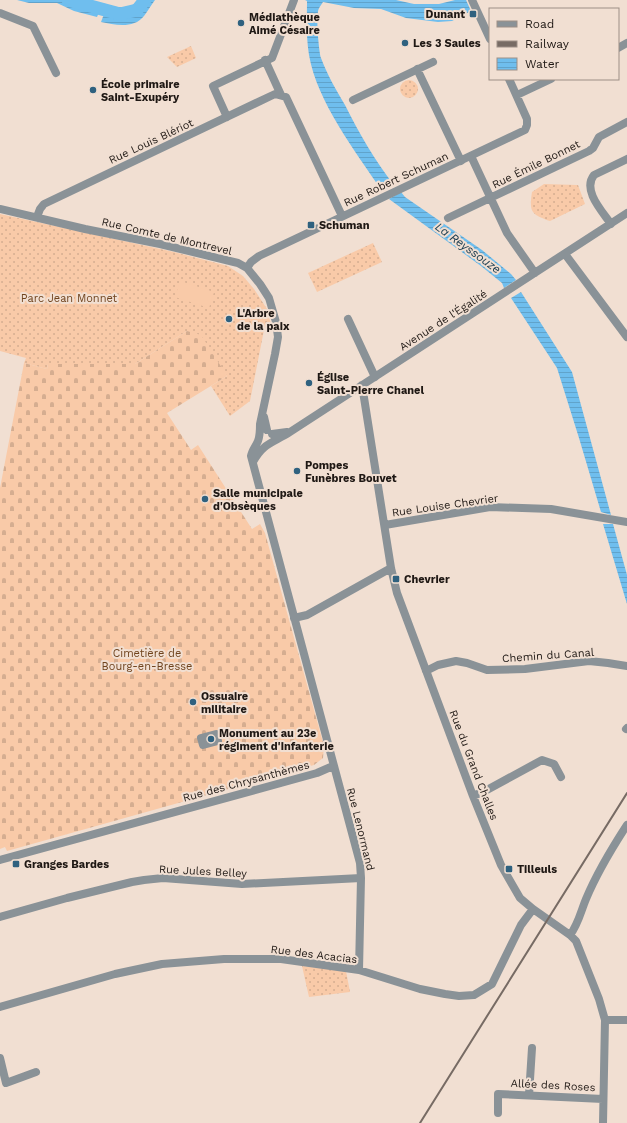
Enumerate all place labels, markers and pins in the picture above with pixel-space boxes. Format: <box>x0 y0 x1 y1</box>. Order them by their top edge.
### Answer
place label: Dunant <box>426 8 465 21</box>
marker: Dunant <box>468 9 478 19</box>
place label: Médiathèque Aimé Césaire <box>249 11 320 37</box>
marker: Médiathèque Aimé Césaire <box>236 18 246 28</box>
place label: Les 3 Saules <box>413 37 481 50</box>
marker: Les 3 Saules <box>400 38 410 48</box>
place label: École primaire Saint-Exupéry <box>101 78 180 104</box>
marker: École primaire Saint-Exupéry <box>88 85 98 95</box>
place label: Schuman <box>319 219 370 232</box>
marker: Schuman <box>306 220 316 230</box>
place label: L'Arbre de la paix <box>237 307 290 333</box>
marker: L'Arbre de la paix <box>224 314 234 324</box>
place label: Église Saint-Pierre Chanel <box>317 371 424 397</box>
marker: Église Saint-Pierre Chanel <box>304 378 314 388</box>
place label: Pompes Funèbres Bouvet <box>305 459 397 485</box>
marker: Pompes Funèbres Bouvet <box>292 466 302 476</box>
place label: Salle municipale d'Obsèques <box>213 487 303 513</box>
marker: Salle municipale d'Obsèques <box>200 494 210 504</box>
place label: Chevrier <box>404 573 450 586</box>
marker: Chevrier <box>391 574 401 584</box>
place label: Ossuaire militaire <box>201 690 248 716</box>
marker: Ossuaire militaire <box>188 697 198 707</box>
place label: Monument au 23e régiment d'infanterie <box>219 727 334 753</box>
marker: Monument au 23e régiment d'infanterie <box>206 734 216 744</box>
place label: Granges Bardes <box>24 858 109 871</box>
marker: Granges Bardes <box>11 859 21 869</box>
place label: Tilleuls <box>517 863 557 876</box>
marker: Tilleuls <box>504 864 514 874</box>

